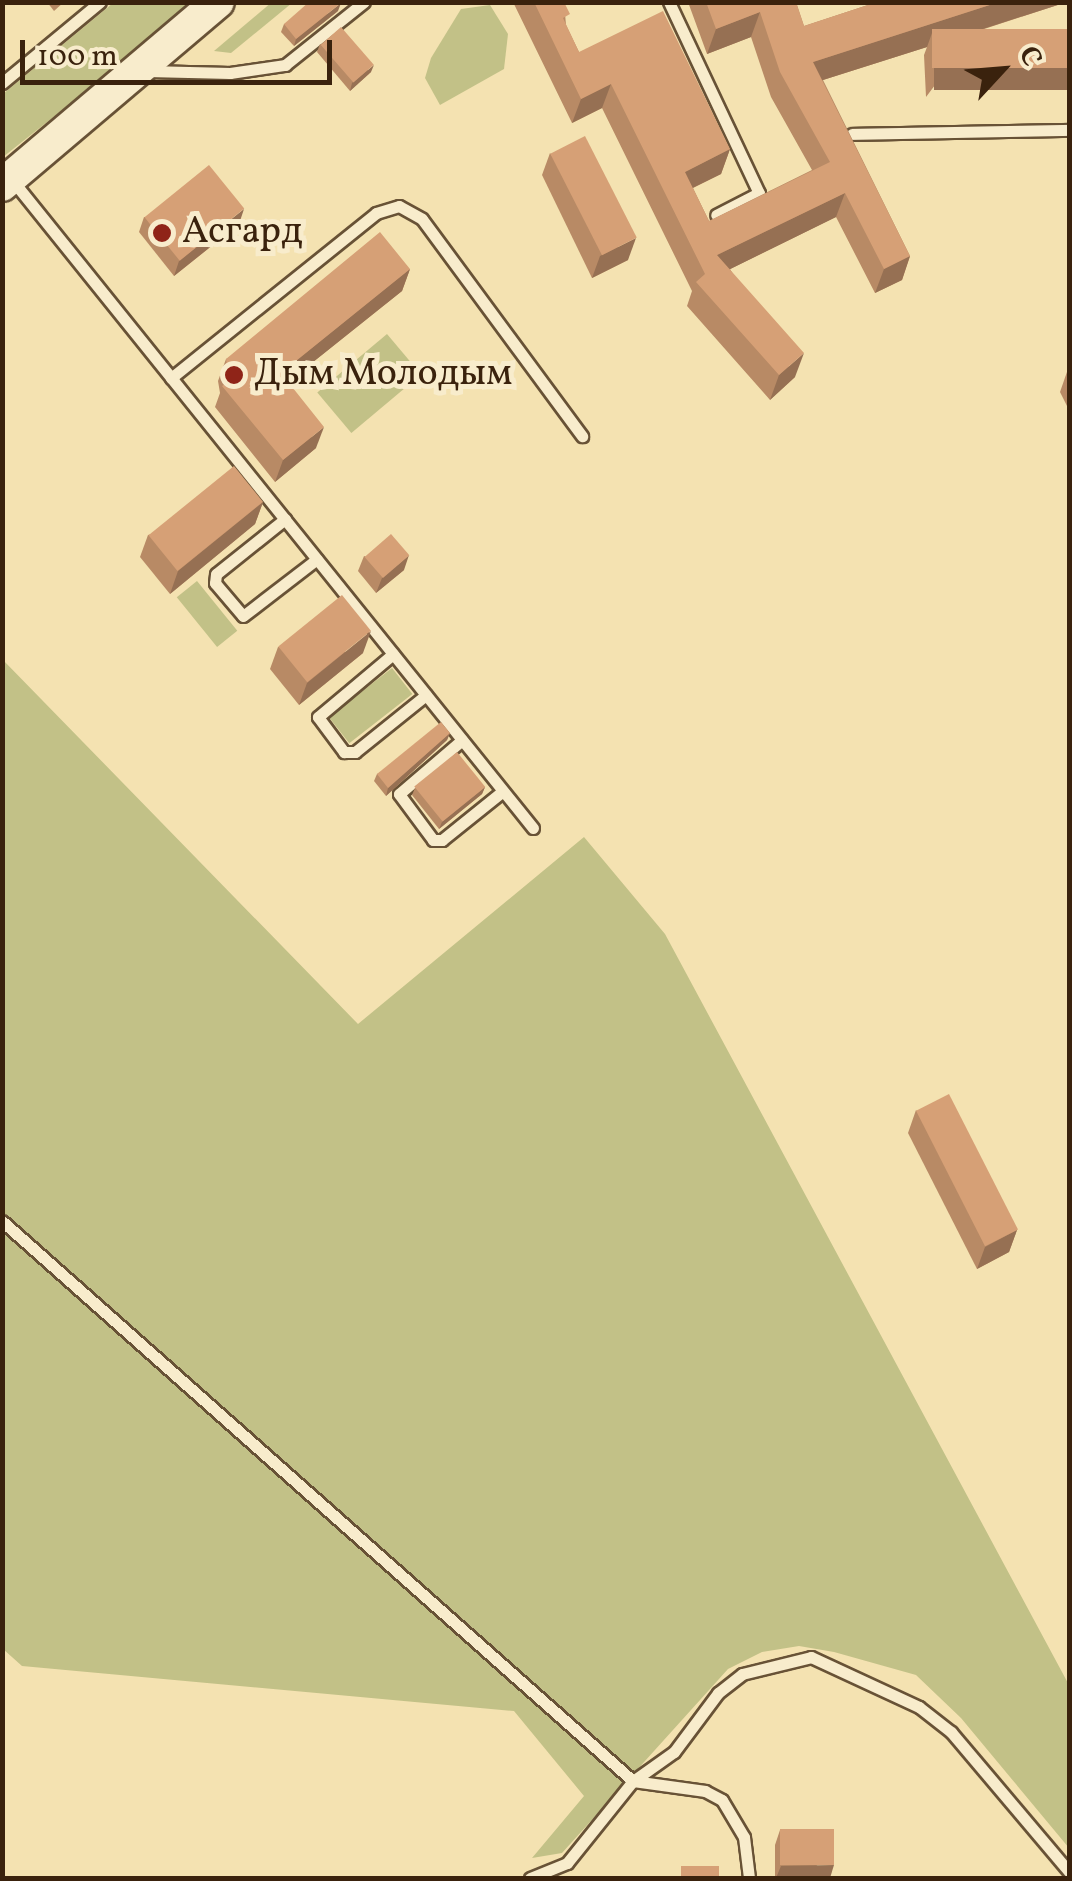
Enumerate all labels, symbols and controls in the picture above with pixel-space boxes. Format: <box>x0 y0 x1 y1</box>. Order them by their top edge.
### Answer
scale bar <box>25 20 338 82</box>
north arrow <box>952 20 1052 120</box>
text: 100 m <box>37 36 118 78</box>
text: С <box>1008 40 1051 73</box>
place label: Асгард <box>182 210 303 256</box>
marker: Асгард <box>151 222 173 244</box>
place label: Дым Молодым <box>254 352 512 398</box>
marker: Дым Молодым <box>223 364 245 386</box>

